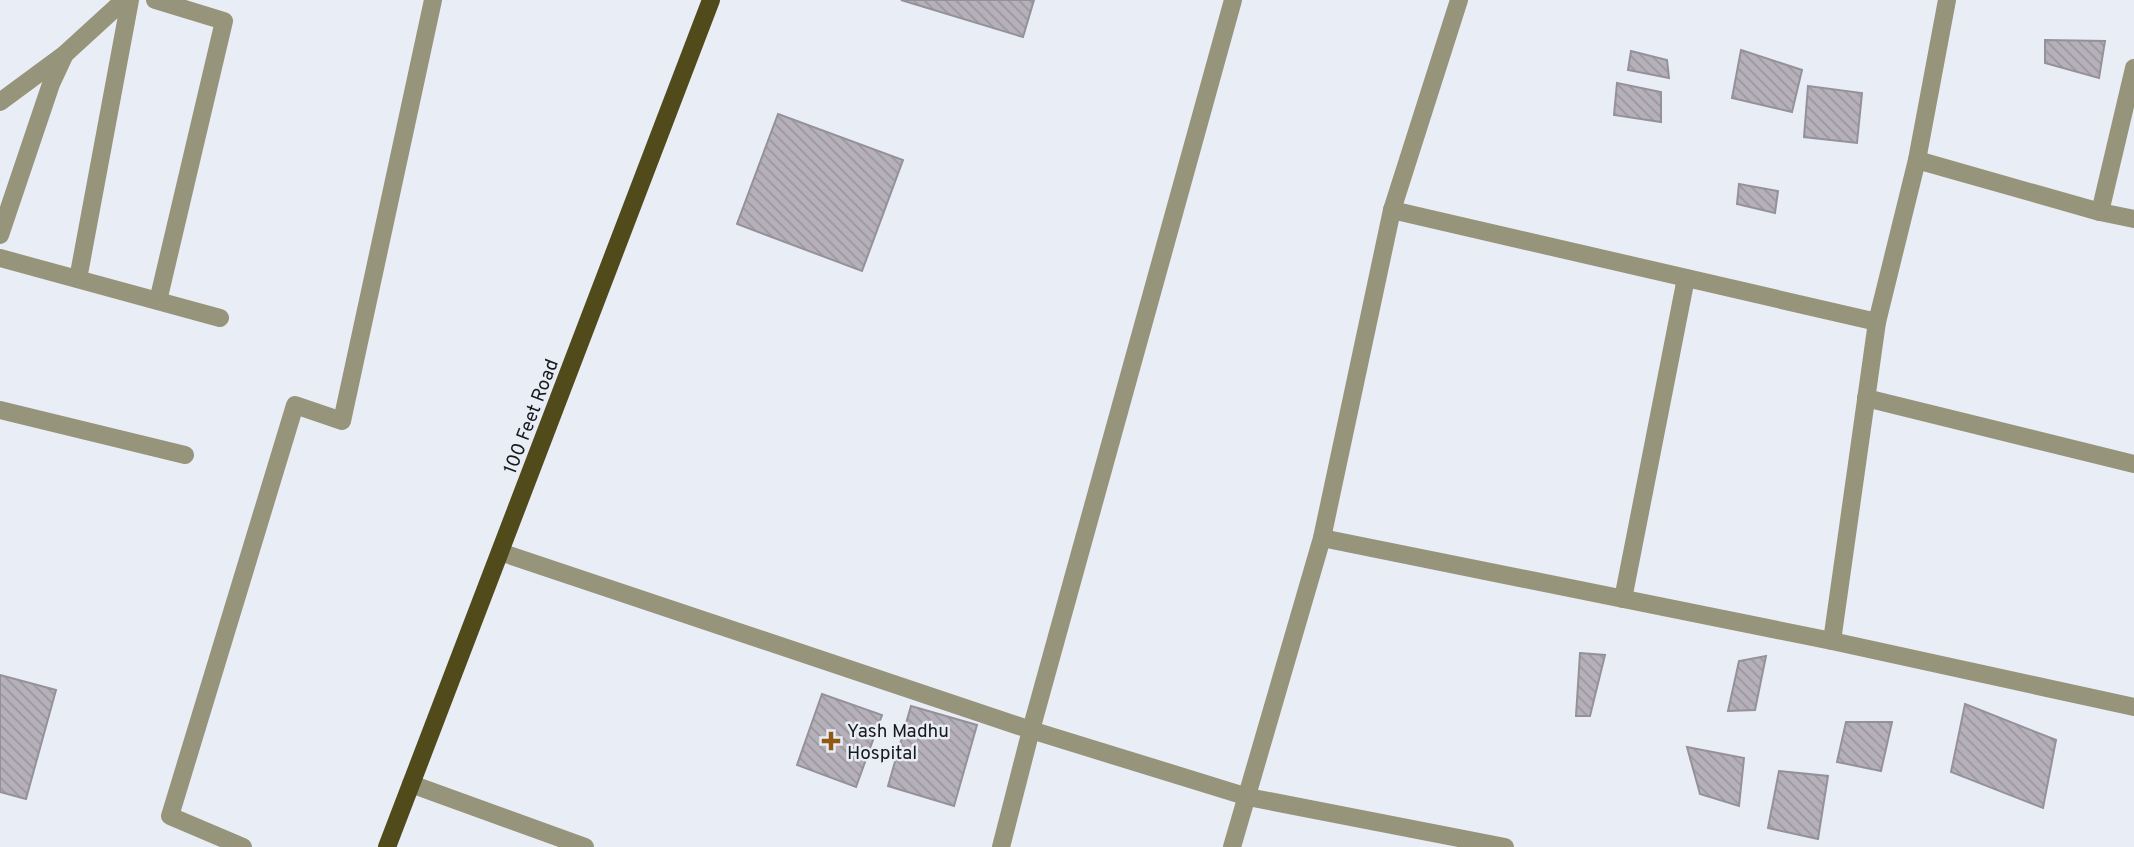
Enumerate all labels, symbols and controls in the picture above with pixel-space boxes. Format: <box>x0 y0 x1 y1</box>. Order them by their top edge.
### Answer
street label: 100 Feet Road <box>499 356 565 478</box>
place label: Yash Madhu Hospital <box>847 720 949 766</box>
marker: Yash Madhu Hospital <box>821 731 841 751</box>

